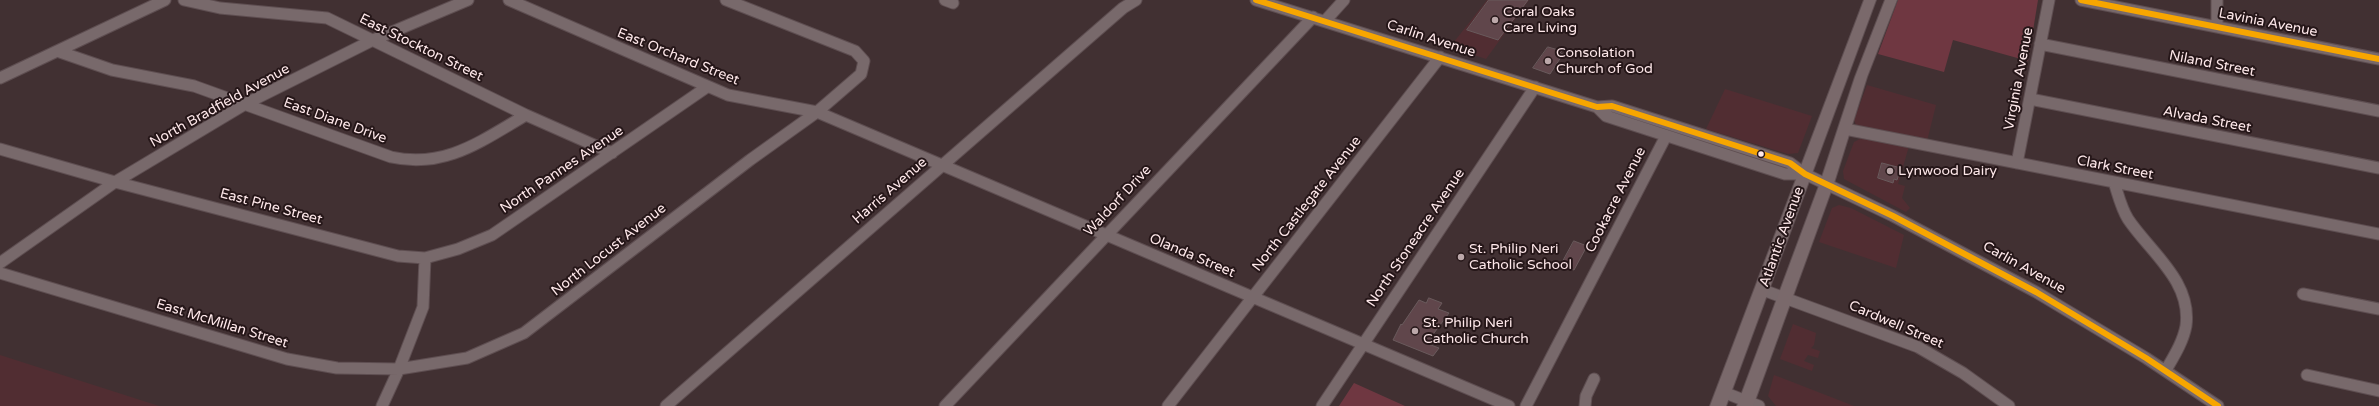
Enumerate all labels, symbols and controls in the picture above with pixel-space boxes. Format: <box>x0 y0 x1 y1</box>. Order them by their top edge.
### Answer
place label: Coral Oaks Care Living <box>1503 4 1577 36</box>
street label: Lavinia Avenue <box>2217 5 2319 41</box>
street label: East Stockton Street <box>356 11 486 85</box>
marker: Coral Oaks Care Living <box>1490 15 1500 25</box>
street label: Carlin Avenue <box>1385 17 1477 61</box>
street label: East Orchard Street <box>614 25 742 89</box>
street label: Virginia Avenue <box>2001 26 2037 132</box>
place label: Consolation Church of God <box>1556 45 1653 78</box>
street label: Niland Street <box>2168 47 2256 81</box>
marker: Consolation Church of God <box>1543 56 1553 66</box>
street label: North Bradfield Avenue <box>147 61 293 151</box>
street label: East Diane Drive <box>281 95 389 147</box>
street label: Alvada Street <box>2162 103 2252 137</box>
street label: North Pannes Avenue <box>497 123 627 217</box>
street label: North Castlegate Avenue <box>1249 133 1365 275</box>
street label: Cookacre Avenue <box>1582 144 1650 256</box>
unlabelled marker <box>1756 149 1766 159</box>
street label: Clark Street <box>2075 152 2155 184</box>
street label: Harris Avenue <box>849 154 931 228</box>
street label: Waldorf Drive <box>1081 162 1155 240</box>
place label: Lynwood Dairy <box>1898 163 1997 179</box>
street label: North Stoneacre Avenue <box>1363 166 1469 310</box>
marker: Lynwood Dairy <box>1885 166 1895 176</box>
street label: East Pine Street <box>218 185 324 229</box>
street label: Atlantic Avenue <box>1756 185 1808 289</box>
street label: North Locust Avenue <box>548 200 670 300</box>
street label: Olanda Street <box>1147 230 1237 282</box>
street label: Carlin Avenue <box>1980 238 2068 298</box>
place label: St. Philip Neri Catholic School <box>1469 241 1572 274</box>
marker: St. Philip Neri Catholic School <box>1456 252 1466 262</box>
street label: East McMillan Street <box>154 296 290 352</box>
street label: Cardwell Street <box>1846 298 1946 352</box>
place label: St. Philip Neri Catholic Church <box>1423 315 1529 348</box>
marker: St. Philip Neri Catholic Church <box>1410 326 1420 336</box>

